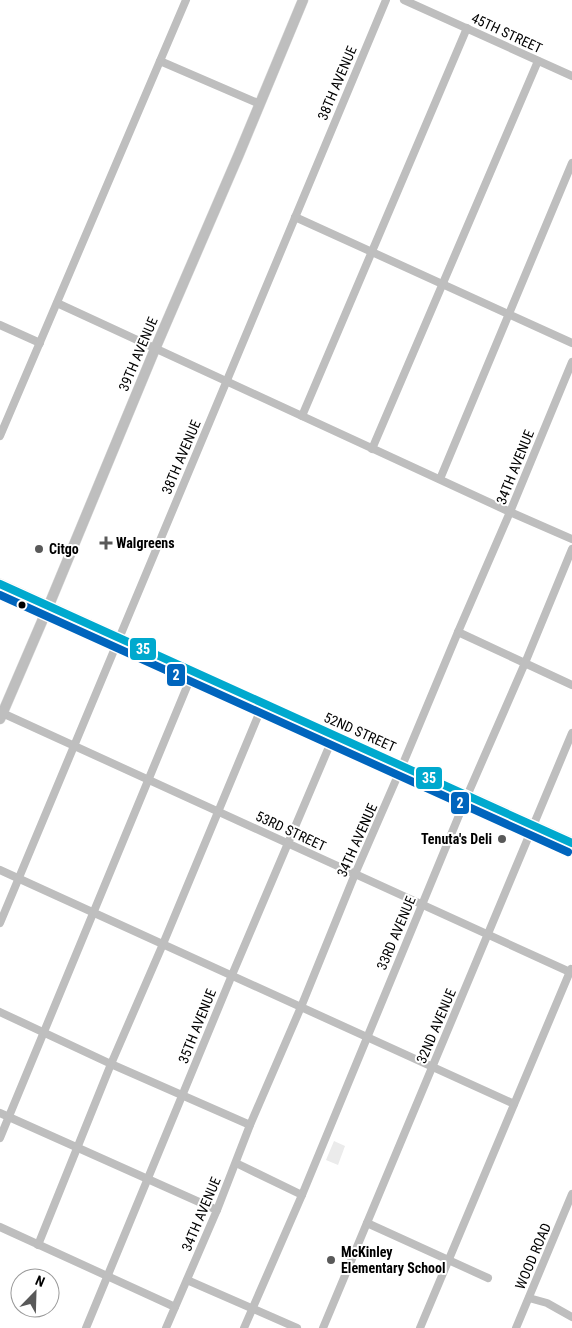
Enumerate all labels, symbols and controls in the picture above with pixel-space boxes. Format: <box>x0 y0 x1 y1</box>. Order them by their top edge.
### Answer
street label: 45TH STREET <box>469 10 545 56</box>
street label: 38TH AVENUE <box>314 44 360 122</box>
street label: 39TH AVENUE <box>115 315 161 393</box>
street label: 38TH AVENUE <box>158 418 204 496</box>
street label: 34TH AVENUE <box>493 427 537 507</box>
place label: Walgreens <box>116 535 175 551</box>
marker: Walgreens <box>100 537 112 549</box>
place label: Citgo <box>49 541 79 557</box>
marker: Citgo <box>33 543 45 555</box>
unlabelled marker <box>17 600 27 610</box>
line badge: 35 <box>129 637 157 661</box>
text: 35 <box>136 641 150 657</box>
line badge: 2 <box>166 663 186 687</box>
text: 2 <box>172 667 180 683</box>
street label: 52ND STREET <box>322 709 398 755</box>
line badge: 35 <box>415 766 443 790</box>
text: 35 <box>422 770 436 786</box>
line badge: 2 <box>450 791 470 815</box>
text: 2 <box>456 795 464 811</box>
street label: 34TH AVENUE <box>334 801 380 879</box>
street label: 53RD STREET <box>253 808 329 854</box>
place label: Tenuta's Deli <box>421 831 492 847</box>
marker: Tenuta's Deli <box>496 833 508 845</box>
street label: 33RD AVENUE <box>373 894 419 972</box>
street label: 35TH AVENUE <box>175 986 219 1066</box>
street label: 32ND AVENUE <box>413 986 459 1066</box>
street label: 34TH AVENUE <box>178 1175 224 1253</box>
street label: WOOD ROAD <box>512 1220 554 1292</box>
place label: McKinley Elementary School <box>341 1244 446 1276</box>
marker: McKinley Elementary School <box>325 1254 337 1266</box>
north arrow <box>10 1268 60 1318</box>
text: N <box>33 1272 47 1290</box>

